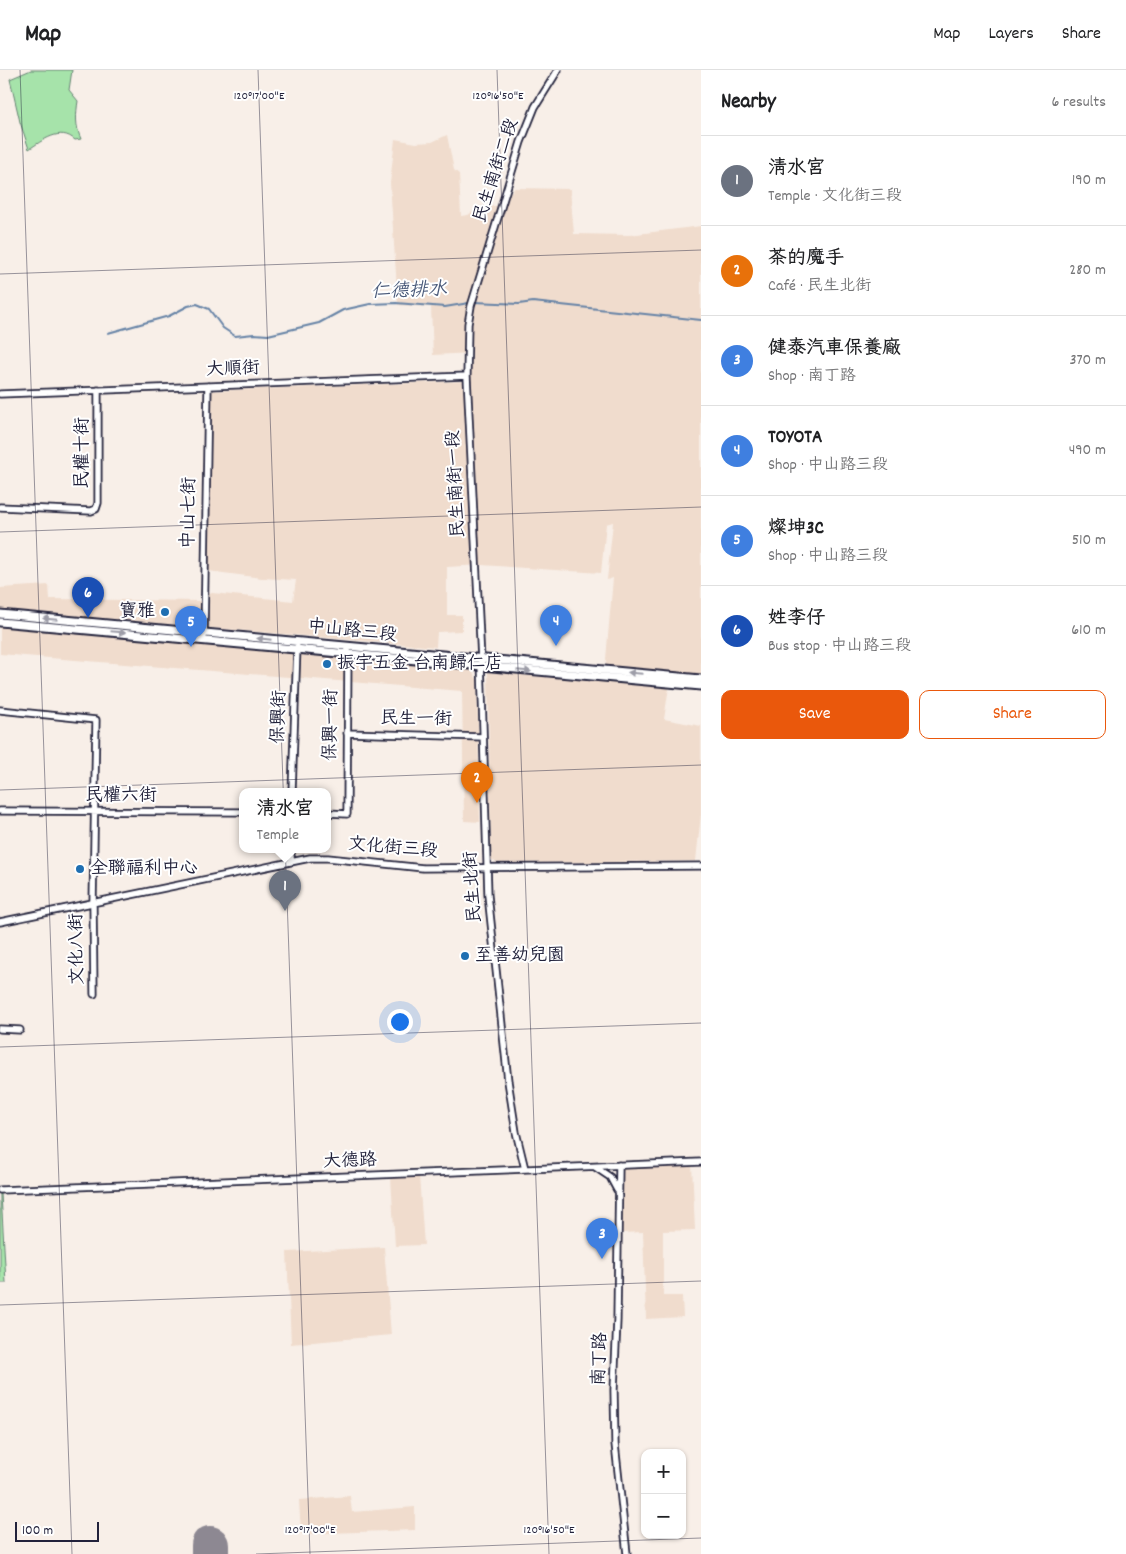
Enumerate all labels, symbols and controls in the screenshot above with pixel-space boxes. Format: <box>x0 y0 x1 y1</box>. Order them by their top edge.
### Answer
text: Map <box>25 18 61 52</box>
text: Map <box>933 22 960 47</box>
text: Layers <box>988 22 1034 47</box>
text: Share <box>1062 22 1101 47</box>
text: 120°17'00"E <box>234 88 285 105</box>
text: 120°16'50"E <box>473 88 524 105</box>
text: Nearby <box>721 88 776 118</box>
text: 6 results <box>1051 91 1106 114</box>
street label: 民生南街二段 <box>468 116 526 226</box>
text: 清水宮 <box>768 156 825 183</box>
text: 1 <box>735 169 739 192</box>
text: 190 m <box>1072 169 1106 192</box>
text: Temple · 文化街三段 <box>768 185 902 208</box>
text: 茶的魔手 <box>768 246 844 273</box>
text: 2 <box>734 259 741 282</box>
text: 280 m <box>1069 259 1106 282</box>
text: Café · 民生北街 <box>768 275 871 298</box>
water label: 仁德排水 <box>371 277 448 307</box>
text: 健泰汽車保養廠 <box>768 336 901 363</box>
text: 3 <box>733 349 741 372</box>
text: 370 m <box>1069 349 1106 372</box>
street label: 大順街 <box>206 357 260 383</box>
text: Shop · 南丁路 <box>768 365 856 388</box>
street label: 民權十街 <box>71 417 96 489</box>
text: TOYOTA <box>768 425 822 452</box>
street label: 民生南街一段 <box>442 429 472 539</box>
text: 4 <box>734 439 740 462</box>
text: 490 m <box>1069 439 1106 462</box>
text: Shop · 中山路三段 <box>768 454 888 477</box>
street label: 中山七街 <box>177 477 203 549</box>
text: 燦坤3C <box>768 516 824 543</box>
text: 5 <box>733 529 741 552</box>
text: 510 m <box>1072 529 1106 552</box>
text: Shop · 中山路三段 <box>768 545 888 568</box>
pin: 6 <box>72 577 104 618</box>
place label: 寶雅 <box>119 600 155 625</box>
pin: 4 <box>540 605 572 646</box>
marker: 寶雅 <box>159 606 171 618</box>
pin: 5 <box>175 606 207 647</box>
text: 姓李仔 <box>768 606 825 633</box>
one-way arrow <box>42 614 58 622</box>
street label: 中山路三段 <box>306 615 398 649</box>
text: 6 <box>733 619 741 642</box>
text: 610 m <box>1071 619 1106 642</box>
one-way arrow <box>111 628 127 636</box>
one-way arrow <box>256 635 272 643</box>
text: Bus stop · 中山路三段 <box>768 635 911 658</box>
place label: 振宇五金 台南歸仁店 <box>337 652 503 677</box>
marker: 振宇五金 台南歸仁店 <box>321 658 333 670</box>
one-way arrow <box>516 667 532 675</box>
one-way arrow <box>627 669 643 677</box>
street label: 保興一街 <box>319 689 345 761</box>
street label: 保興街 <box>267 690 293 744</box>
button: Save <box>721 690 909 739</box>
button: Share <box>919 690 1106 739</box>
street label: 民生一街 <box>380 707 452 733</box>
pin: 2 <box>461 762 493 803</box>
street label: 民權六街 <box>85 784 157 809</box>
popup <box>239 788 331 853</box>
text: 清水宮 <box>256 797 314 824</box>
text: Temple <box>256 824 299 847</box>
street label: 文化街三段 <box>347 833 439 865</box>
street label: 民生北街 <box>459 850 489 924</box>
place label: 全聯福利中心 <box>90 857 198 882</box>
marker: 全聯福利中心 <box>74 863 86 875</box>
pin: 1 <box>269 870 301 911</box>
street label: 文化八街 <box>65 913 91 985</box>
place label: 至善幼兒園 <box>475 944 565 969</box>
marker: 至善幼兒園 <box>459 950 471 962</box>
your location <box>387 1009 413 1035</box>
street label: 大德路 <box>323 1149 377 1175</box>
pin: 3 <box>586 1218 618 1259</box>
street label: 南丁路 <box>588 1332 614 1386</box>
map controls <box>641 1449 686 1539</box>
button: + <box>641 1449 686 1494</box>
button: − <box>641 1494 686 1539</box>
scale bar <box>15 1519 99 1542</box>
text: 100 m <box>22 1521 53 1541</box>
text: 120°17'00"E <box>285 1522 336 1539</box>
text: 120°16'50"E <box>524 1522 575 1539</box>

